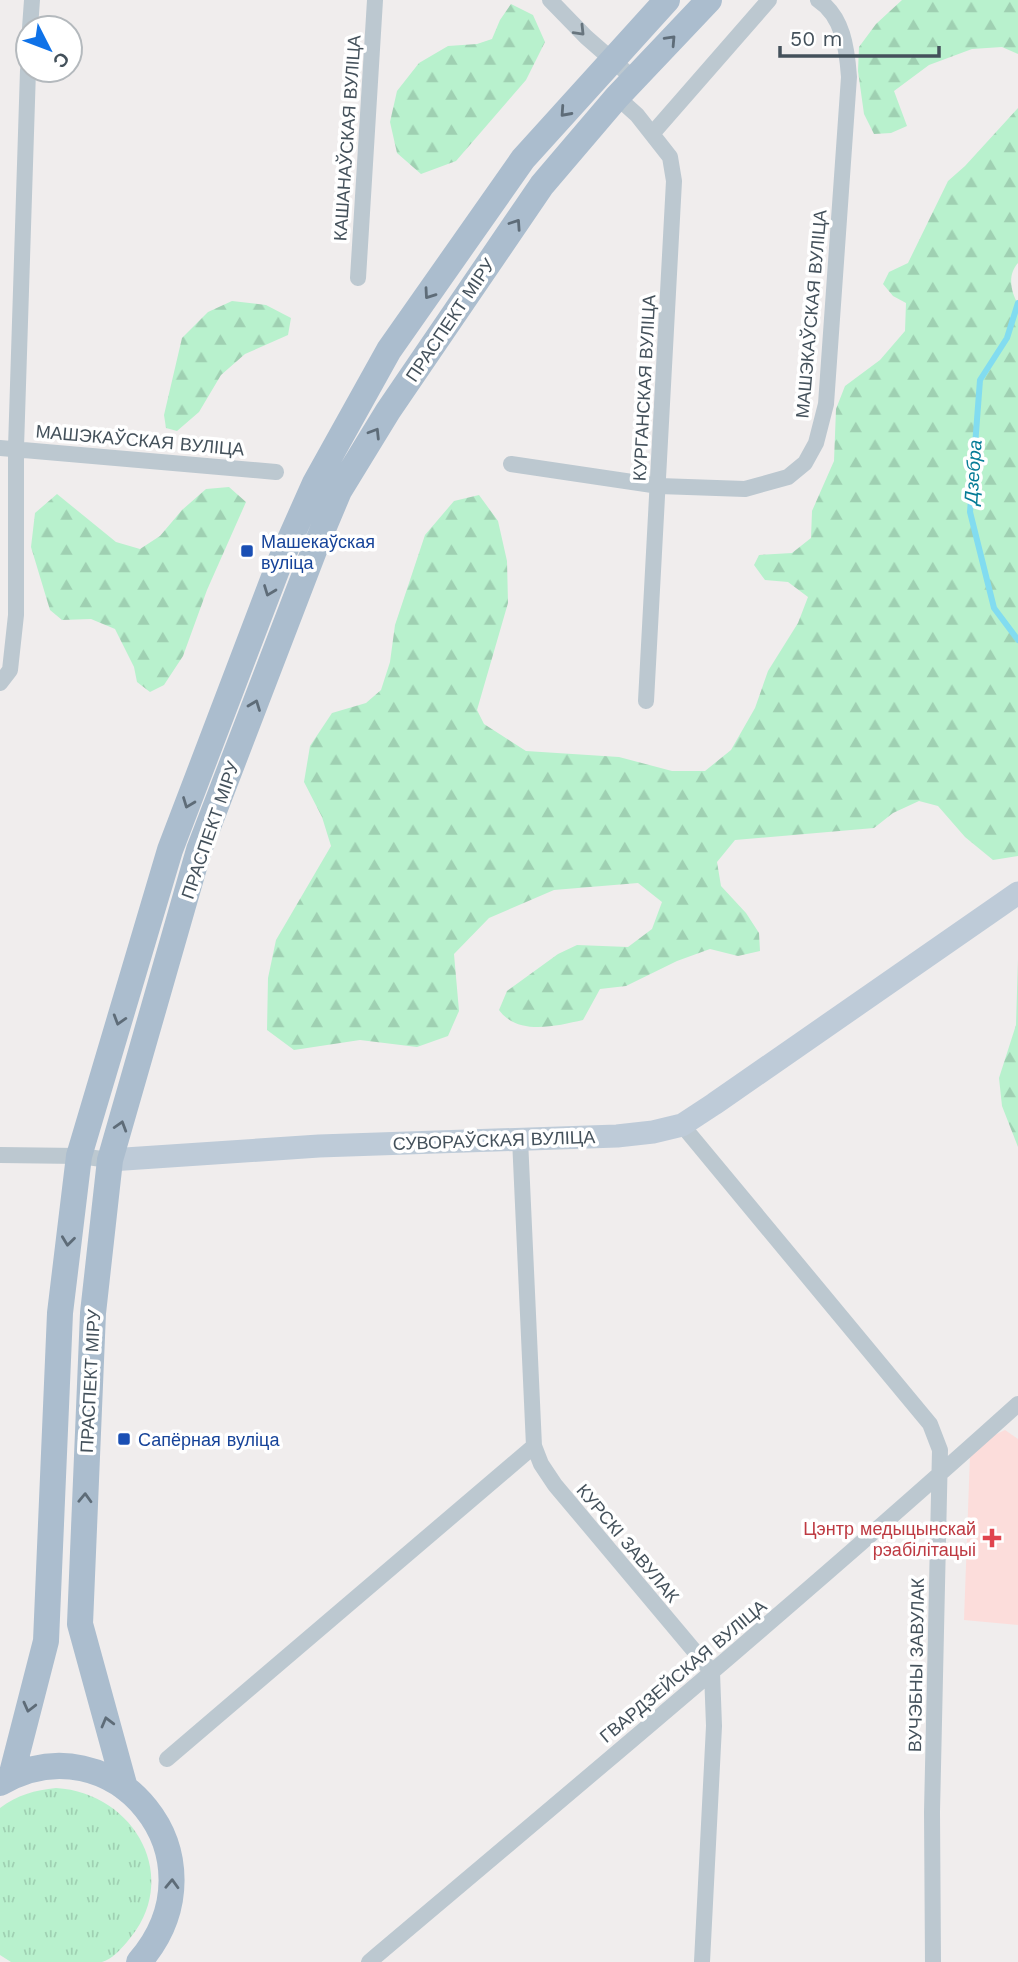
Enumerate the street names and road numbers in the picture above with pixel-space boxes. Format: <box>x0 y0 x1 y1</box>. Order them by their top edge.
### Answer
street label: КАШАНАЎСКАЯ ВУЛІЦА <box>329 34 365 242</box>
street label: МАШЭКАЎСКАЯ ВУЛІЦА <box>791 209 831 419</box>
street label: ПРАСПЕКТ МІРУ <box>401 254 499 386</box>
street label: КУРГАНСКАЯ ВУЛІЦА <box>629 294 659 482</box>
street label: МАШЭКАЎСКАЯ ВУЛІЦА <box>35 420 245 460</box>
street label: ПРАСПЕКТ МІРУ <box>177 758 244 901</box>
street label: СУВОРАЎСКАЯ ВУЛІЦА <box>392 1126 596 1154</box>
street label: ПРАСПЕКТ МІРУ <box>76 1308 104 1453</box>
street label: КУРСКІ ЗАВУЛАК <box>572 1480 684 1607</box>
street label: ВУЧЭБНЫ ЗАВУЛАК <box>904 1577 928 1752</box>
street label: ГВАРДЗЕЙСКАЯ ВУЛІЦА <box>595 1595 771 1747</box>

